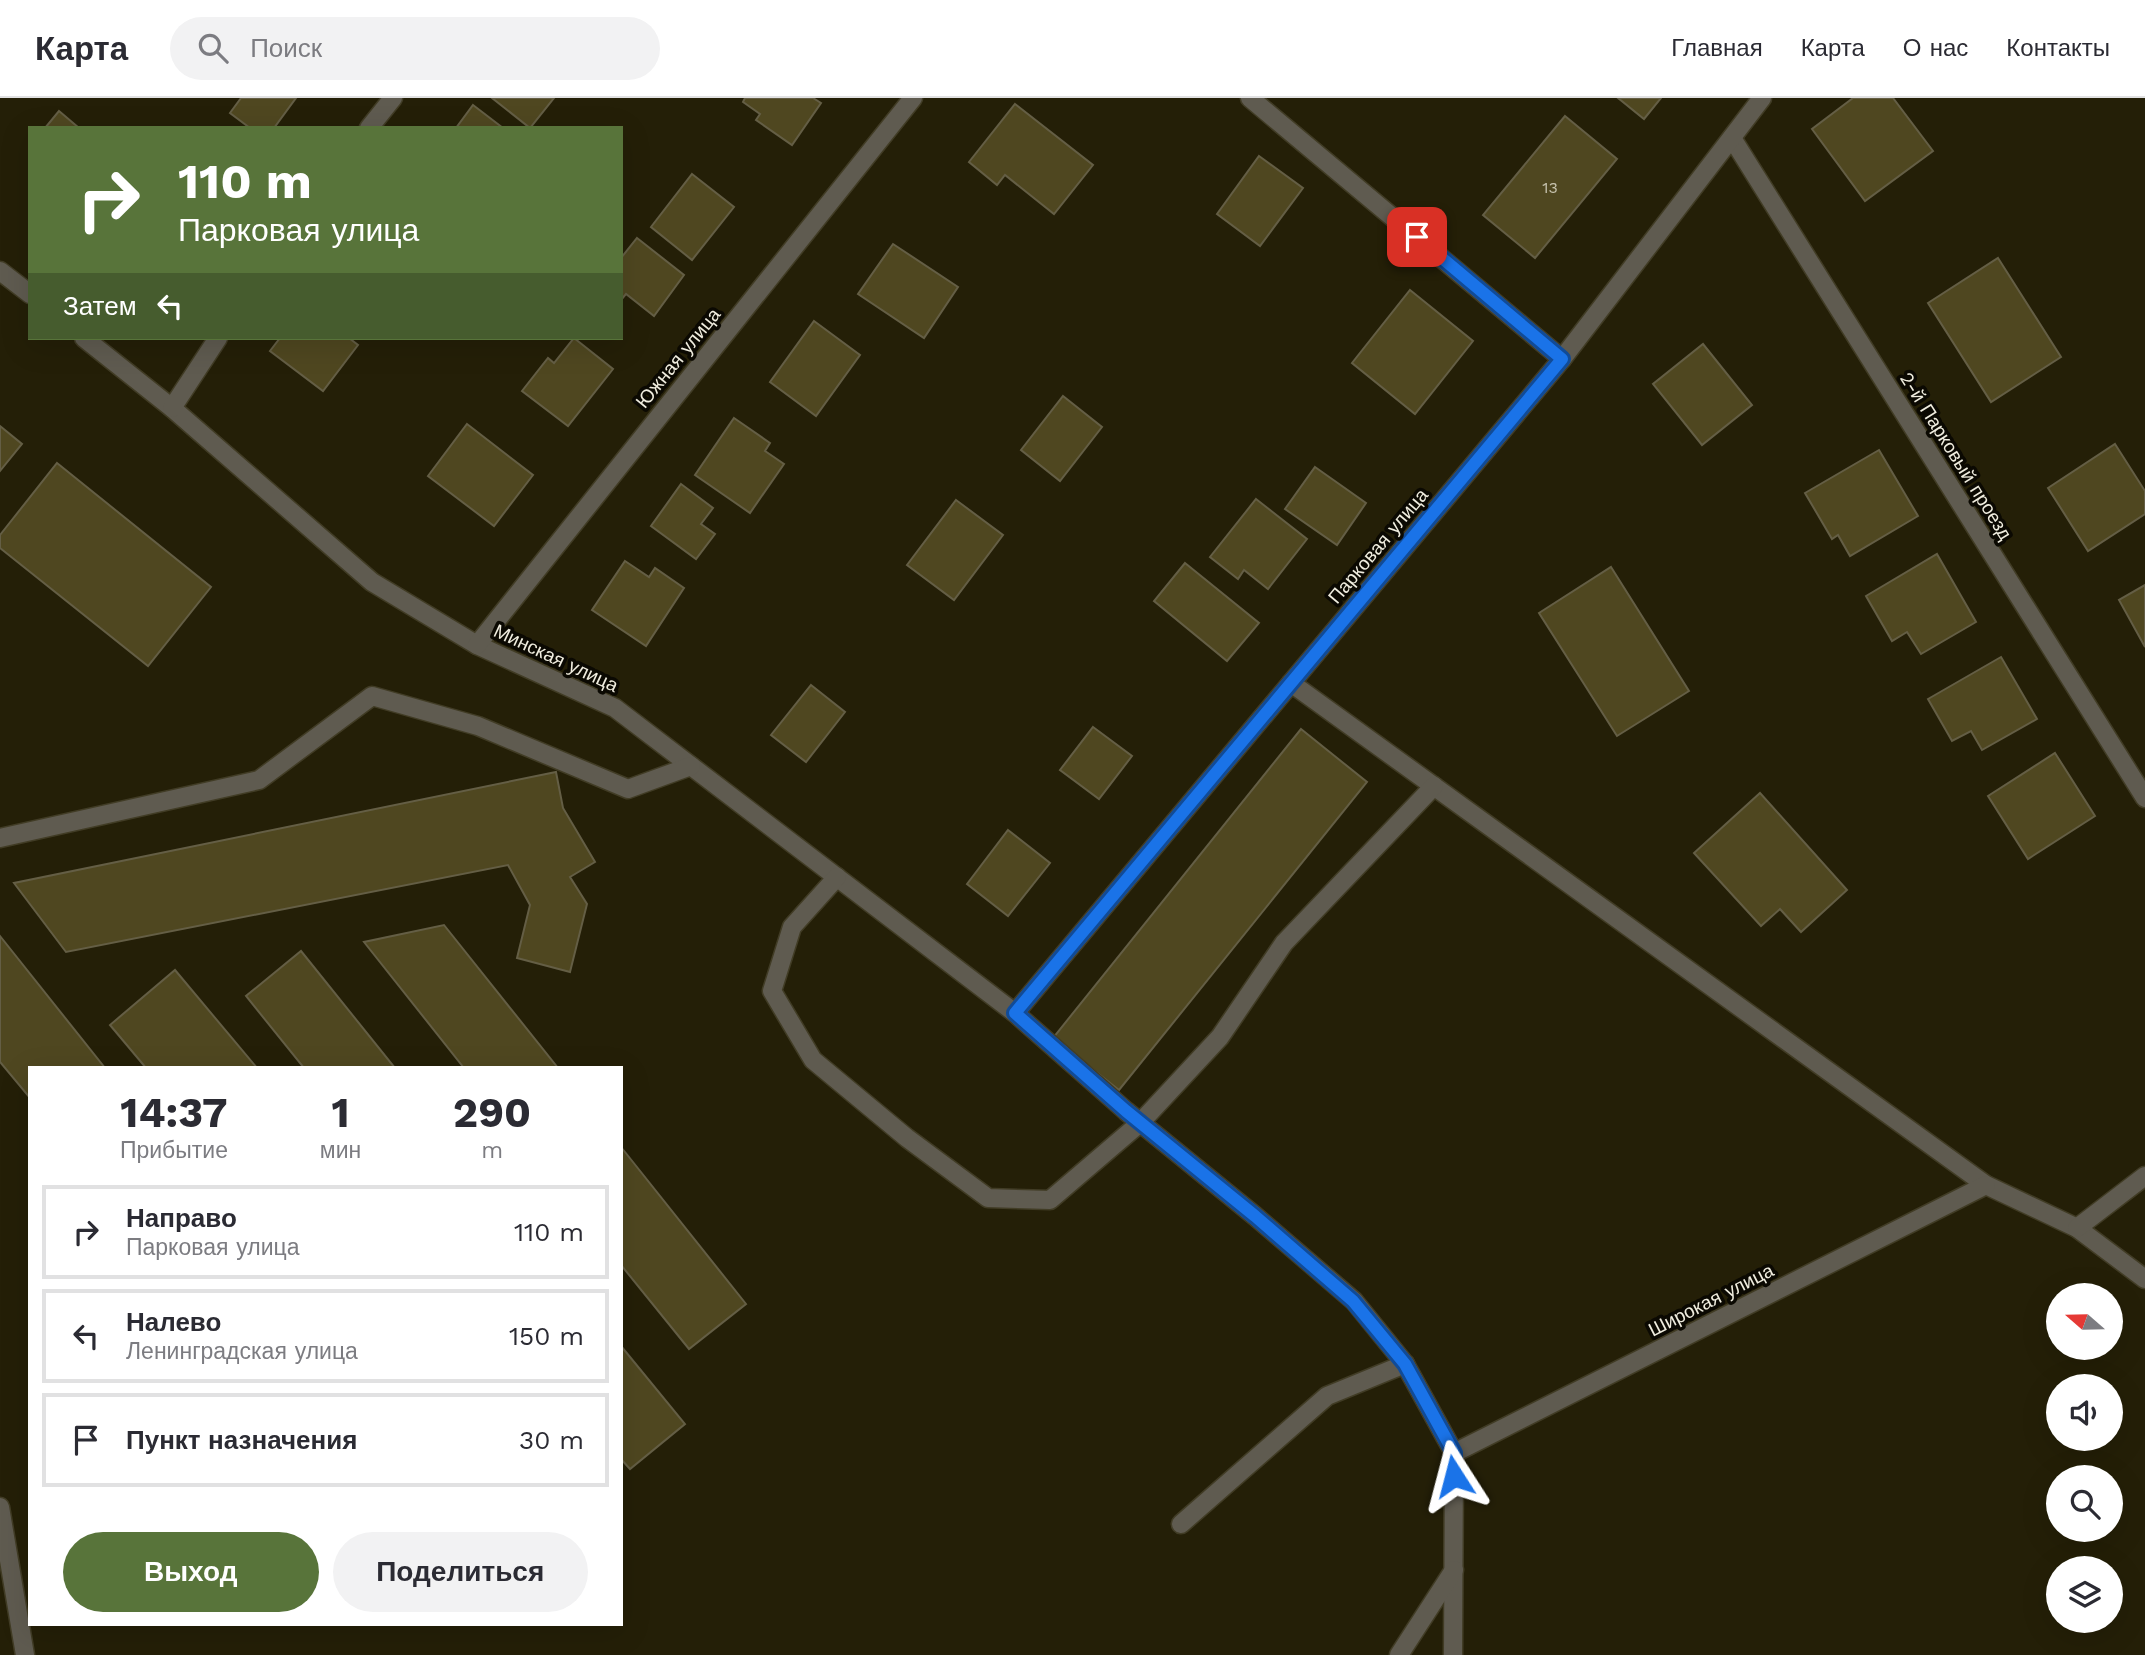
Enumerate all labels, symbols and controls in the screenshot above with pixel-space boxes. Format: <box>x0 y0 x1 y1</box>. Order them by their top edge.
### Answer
search box <box>170 17 660 80</box>
text: Карта <box>35 29 128 68</box>
icon: search <box>194 29 232 67</box>
text: Поиск <box>250 33 322 63</box>
text: Главная <box>1671 34 1763 62</box>
text: Карта <box>1801 34 1865 62</box>
text: О нас <box>1903 34 1968 62</box>
text: Контакты <box>2006 34 2110 62</box>
text: 110 m <box>178 152 312 210</box>
icon: right <box>63 154 154 245</box>
house number: 13 <box>1542 178 1558 197</box>
pin <box>1387 207 1447 267</box>
text: Парковая улица <box>178 211 419 249</box>
icon: arrive <box>1398 218 1436 256</box>
icon: left <box>151 287 189 325</box>
text: Затем <box>63 291 137 321</box>
street label: Южная улица <box>631 303 726 413</box>
street label: 2-й Парковый проезд <box>1895 368 2017 544</box>
street label: Парковая улица <box>1323 483 1433 608</box>
street label: Минская улица <box>490 619 622 697</box>
text: 14:37 <box>120 1088 228 1137</box>
text: 1 <box>331 1088 350 1137</box>
text: 290 <box>453 1088 531 1137</box>
text: Прибытие <box>120 1137 228 1164</box>
text: мин <box>320 1137 361 1164</box>
text: m <box>481 1137 503 1164</box>
text: Направо <box>126 1203 237 1233</box>
icon: right <box>67 1213 105 1251</box>
text: 110 m <box>514 1217 584 1247</box>
text: Парковая улица <box>126 1234 300 1261</box>
street label: Широкая улица <box>1645 1258 1778 1341</box>
north arrow <box>2046 1283 2123 1360</box>
map controls <box>2046 1283 2123 1633</box>
text: Налево <box>126 1307 221 1337</box>
icon: left <box>67 1317 105 1355</box>
text: 150 m <box>509 1321 584 1351</box>
text: Ленинградская улица <box>126 1338 358 1365</box>
button: sound <box>2046 1374 2123 1451</box>
icon: arrive <box>67 1421 105 1459</box>
text: Пункт назначения <box>126 1425 357 1455</box>
text: 30 m <box>519 1425 584 1455</box>
position arrow <box>1417 1439 1491 1513</box>
button: search <box>2046 1465 2123 1542</box>
button: Выход <box>63 1532 319 1612</box>
button: Поделиться <box>333 1532 588 1612</box>
button: layers <box>2046 1556 2123 1633</box>

